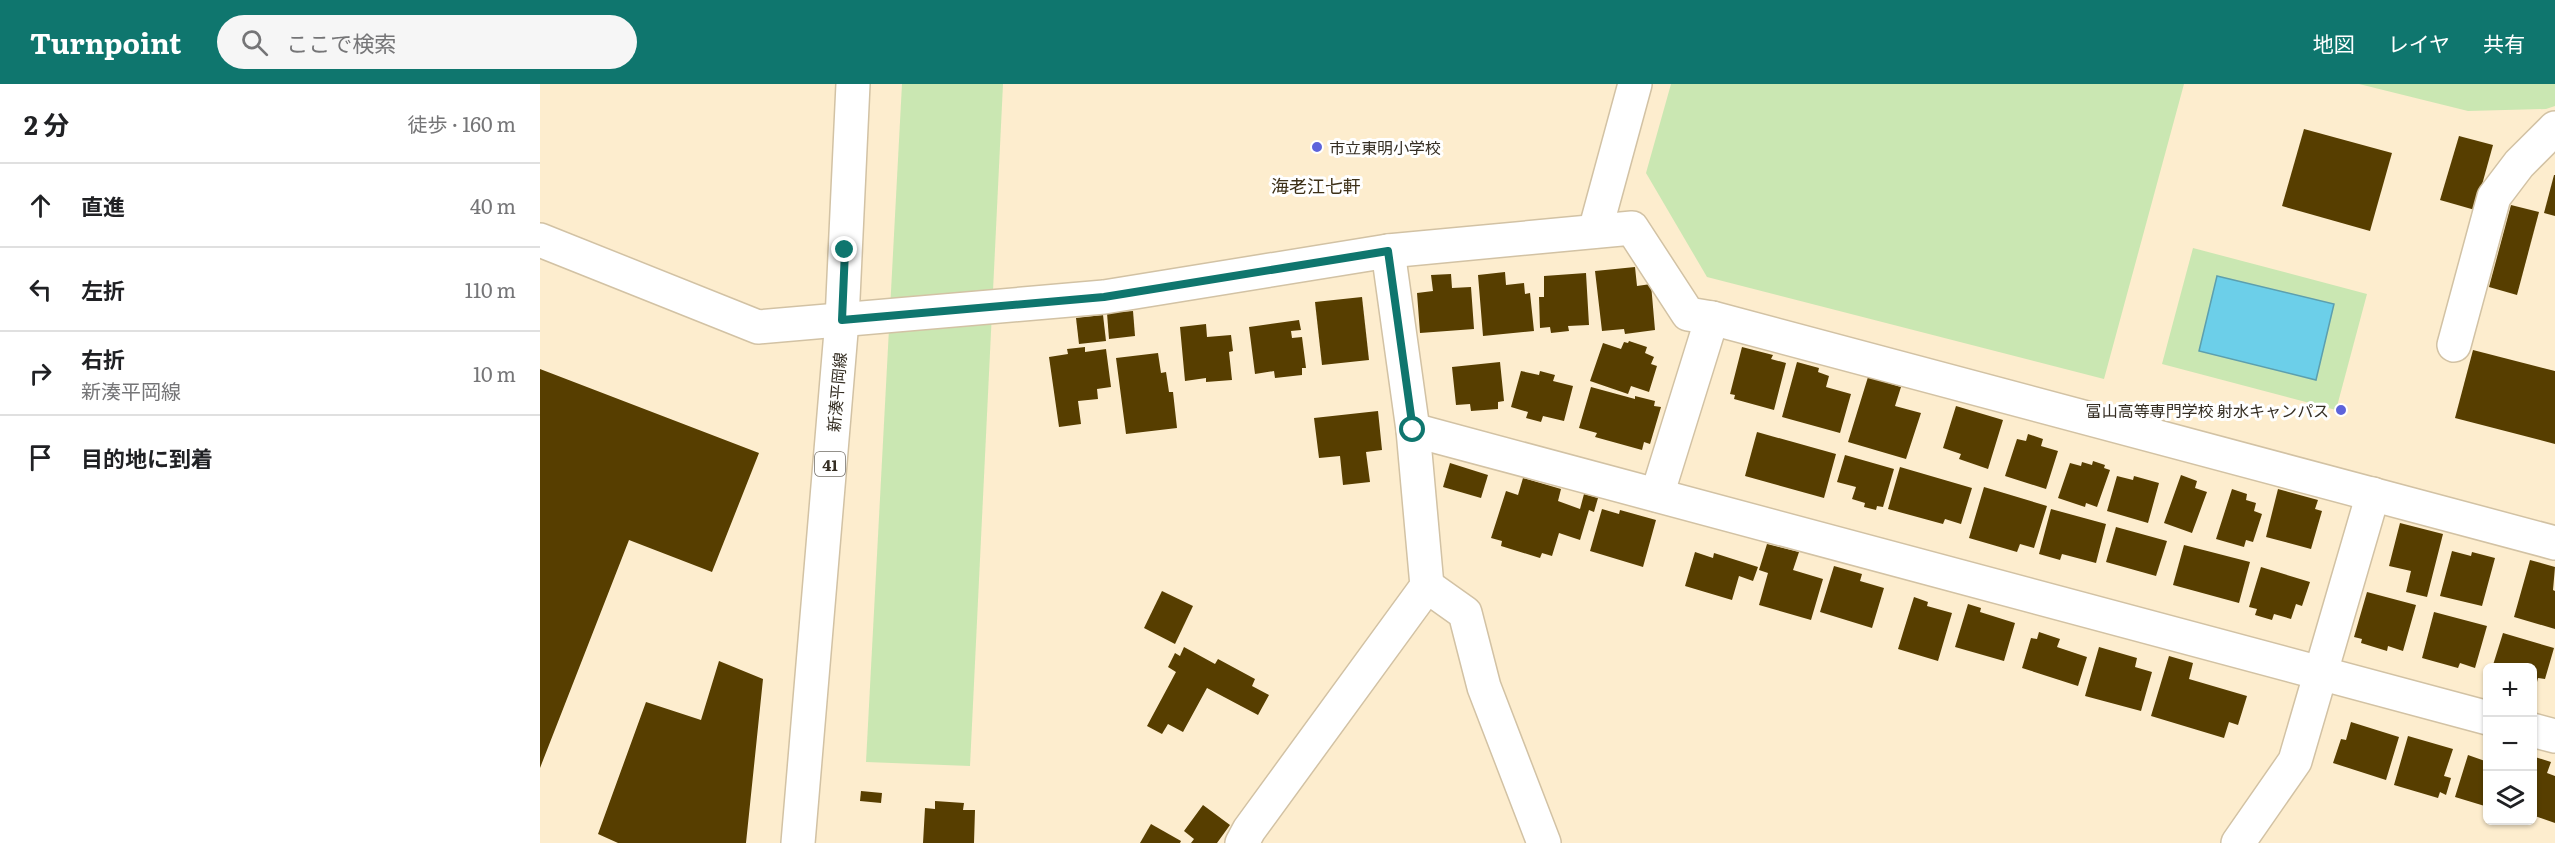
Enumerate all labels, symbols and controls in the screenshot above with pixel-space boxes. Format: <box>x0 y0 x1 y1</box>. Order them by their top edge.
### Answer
search box <box>217 15 637 69</box>
text: Turnpoint <box>30 21 181 63</box>
icon: search <box>238 26 271 59</box>
text: ここで検索 <box>286 26 396 59</box>
text: 地図 <box>2313 27 2355 58</box>
text: レイヤ <box>2388 27 2450 58</box>
text: 共有 <box>2483 27 2525 58</box>
text: 2 分 <box>24 104 69 143</box>
text: 徒歩 · 160 m <box>408 108 516 138</box>
place label: 市立東明小学校 <box>1329 135 1441 159</box>
marker: 市立東明小学校 <box>1310 140 1324 154</box>
district label: 海老江七軒 <box>1271 172 1361 199</box>
icon: ahead <box>24 189 57 222</box>
text: 直進 <box>81 189 125 222</box>
text: 40 m <box>470 190 516 220</box>
route end <box>831 236 857 262</box>
icon: left <box>24 273 57 306</box>
text: 左折 <box>81 273 125 306</box>
text: 110 m <box>465 274 516 304</box>
text: 右折 <box>81 342 125 375</box>
street label: 新湊平岡線 <box>821 351 851 433</box>
icon: right <box>24 357 57 390</box>
text: 10 m <box>473 358 516 388</box>
text: 新湊平岡線 <box>81 375 181 405</box>
place label: 富山高等専門学校 射水キャンパス <box>2086 398 2329 422</box>
marker: 富山高等専門学校 射水キャンパス <box>2334 403 2348 417</box>
route start <box>1399 416 1425 442</box>
icon: arrive <box>24 441 57 474</box>
text: 目的地に到着 <box>81 441 213 474</box>
road number: 41 <box>815 452 845 476</box>
map controls <box>2483 663 2537 825</box>
button: + <box>2483 663 2537 717</box>
button: − <box>2483 717 2537 771</box>
button: layers <box>2483 771 2537 825</box>

